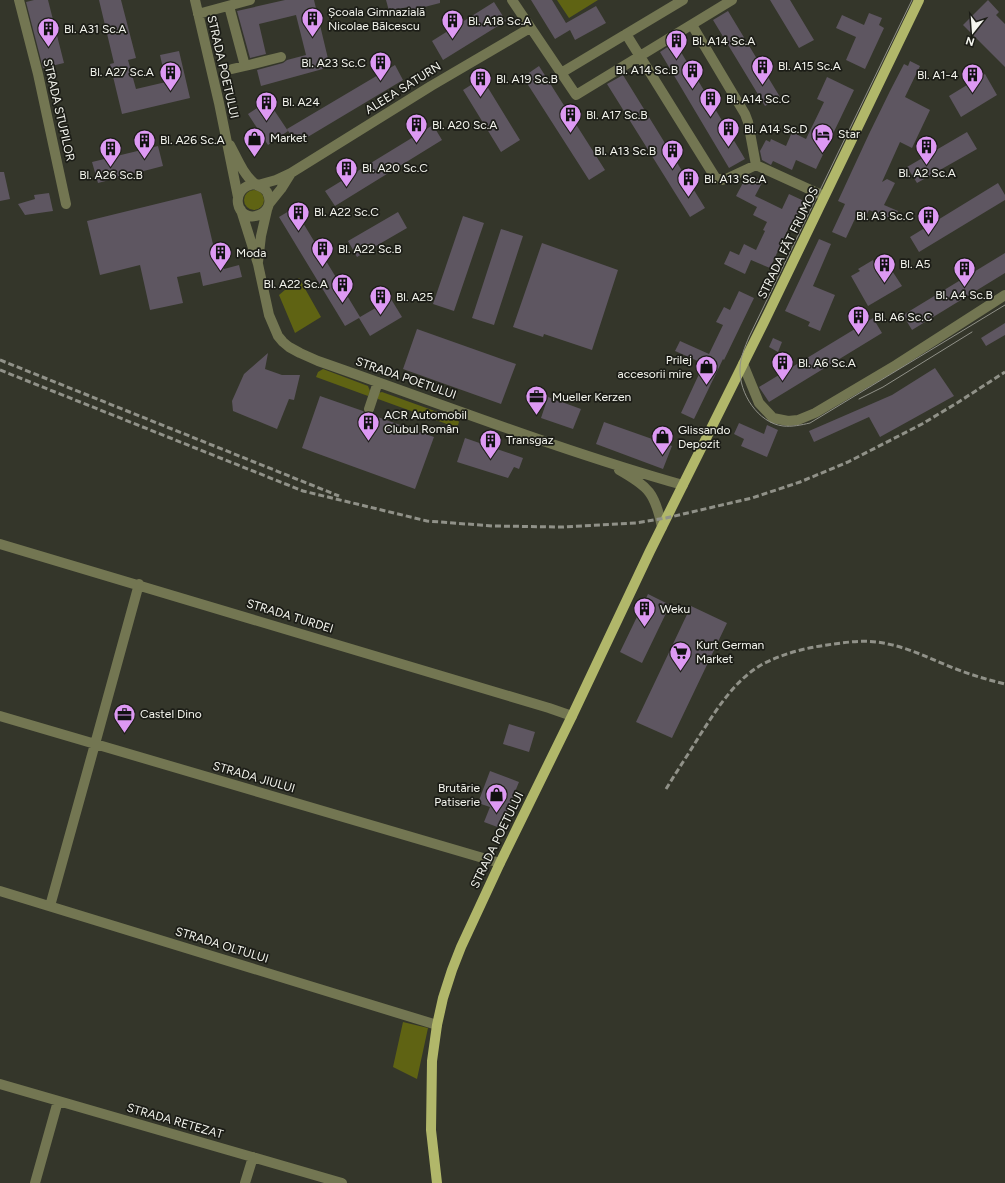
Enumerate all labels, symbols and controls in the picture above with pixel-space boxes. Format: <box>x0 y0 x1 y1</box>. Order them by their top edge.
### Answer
place label: Școala Gimnazială Nicolae Bălcescu <box>328 5 425 33</box>
building icon: Școala Gimnazială Nicolae Bălcescu <box>300 6 326 39</box>
building icon: Bl. A18 Sc.A <box>440 8 466 41</box>
north arrow <box>953 12 993 52</box>
street label: STRADA POETULUI <box>204 14 242 120</box>
place label: Bl. A18 Sc.A <box>468 14 531 28</box>
building icon: Bl. A31 Sc.A <box>36 16 62 49</box>
place label: Bl. A31 Sc.A <box>64 22 127 36</box>
building icon: Bl. A14 Sc.A <box>663 28 689 61</box>
place label: Bl. A14 Sc.A <box>692 34 755 48</box>
text: N <box>964 34 976 49</box>
building icon: Bl. A23 Sc.C <box>368 50 394 83</box>
building icon: Bl. A15 Sc.A <box>750 53 776 86</box>
place label: Bl. A23 Sc.C <box>301 56 366 70</box>
building icon: Bl. A14 Sc.B <box>680 57 706 90</box>
street label: STRADA STUPILOR <box>40 58 78 162</box>
building icon: Bl. A27 Sc.A <box>157 59 183 92</box>
street label: ALEEA SATURN <box>362 59 444 117</box>
place label: Bl. A15 Sc.A <box>778 59 841 73</box>
building icon: Bl. A1-4 <box>960 62 986 95</box>
place label: Bl. A14 Sc.B <box>615 63 678 77</box>
place label: Bl. A27 Sc.A <box>90 65 154 79</box>
building icon: Bl. A19 Sc.B <box>468 66 494 99</box>
place label: Bl. A1-4 <box>917 68 959 82</box>
place label: Bl. A19 Sc.B <box>496 72 558 86</box>
building icon: Bl. A14 Sc.C <box>697 86 723 119</box>
building icon: Bl. A24 <box>254 89 280 122</box>
place label: Bl. A14 Sc.C <box>726 92 790 106</box>
place label: Bl. A24 <box>282 95 320 109</box>
building icon: Bl. A17 Sc.B <box>558 102 584 135</box>
place label: Bl. A17 Sc.B <box>586 108 648 122</box>
building icon: Bl. A20 Sc.A <box>404 112 430 145</box>
building icon: Bl. A14 Sc.D <box>715 116 741 149</box>
place label: Bl. A20 Sc.A <box>432 118 497 132</box>
hotel icon: Star <box>810 121 836 154</box>
place label: Bl. A14 Sc.D <box>744 122 808 136</box>
shop icon: Market <box>241 125 267 158</box>
building icon: Bl. A26 Sc.A <box>131 127 157 160</box>
place label: Star <box>838 127 860 141</box>
place label: Market <box>270 131 308 145</box>
place label: Bl. A26 Sc.A <box>160 133 225 147</box>
building icon: Bl. A2 Sc.A <box>914 133 940 166</box>
building icon: Bl. A26 Sc.B <box>98 135 124 168</box>
building icon: Bl. A13 Sc.B <box>659 138 685 171</box>
place label: Bl. A13 Sc.B <box>594 144 656 158</box>
building icon: Bl. A20 Sc.C <box>334 155 360 188</box>
place label: Bl. A20 Sc.C <box>362 161 428 175</box>
building icon: Bl. A13 Sc.A <box>676 166 702 199</box>
place label: Bl. A2 Sc.A <box>898 166 956 180</box>
place label: Bl. A26 Sc.B <box>79 168 143 182</box>
place label: Bl. A13 Sc.A <box>704 172 767 186</box>
street label: STRADA FĂT FRUMOS <box>755 185 821 301</box>
building icon: Bl. A22 Sc.C <box>286 199 312 232</box>
building icon: Bl. A3 Sc.C <box>916 203 942 236</box>
place label: Bl. A22 Sc.C <box>314 205 379 219</box>
place label: Bl. A3 Sc.C <box>856 209 914 223</box>
building icon: Bl. A22 Sc.B <box>309 236 335 269</box>
building icon: Moda <box>208 240 234 273</box>
place label: Bl. A22 Sc.B <box>338 242 402 256</box>
place label: Moda <box>236 246 266 260</box>
building icon: Bl. A5 <box>871 251 897 284</box>
building icon: Bl. A4 Sc.B <box>951 255 977 288</box>
place label: Bl. A5 <box>900 257 931 271</box>
building icon: Bl. A22 Sc.A <box>330 271 356 304</box>
place label: Bl. A22 Sc.A <box>264 277 328 291</box>
building icon: Bl. A25 <box>367 284 393 317</box>
place label: Bl. A4 Sc.B <box>935 288 993 302</box>
place label: Bl. A25 <box>396 290 433 304</box>
building icon: Bl. A6 Sc.C <box>845 304 871 337</box>
place label: Bl. A6 Sc.C <box>874 310 933 324</box>
building icon: Bl. A6 Sc.A <box>770 350 796 383</box>
place label: Prilej accesorii mire <box>618 353 692 381</box>
street label: STRADA POETULUI <box>354 354 458 402</box>
shop icon: Prilej accesorii mire <box>694 354 720 387</box>
place label: Bl. A6 Sc.A <box>798 356 856 370</box>
office icon: Mueller Kerzen <box>523 384 549 417</box>
place label: Mueller Kerzen <box>552 390 632 404</box>
place label: ACR Automobil Clubul Român <box>384 408 467 436</box>
building icon: ACR Automobil Clubul Român <box>355 409 381 442</box>
place label: Glissando Depozit <box>678 423 731 451</box>
shop icon: Glissando Depozit <box>649 424 675 457</box>
building icon: Transgaz <box>477 427 503 460</box>
place label: Transgaz <box>506 433 554 447</box>
street label: STRADA TURDEI <box>245 596 335 636</box>
building icon: Weku <box>632 596 658 629</box>
place label: Weku <box>660 602 690 616</box>
place label: Kurt German Market <box>696 638 765 666</box>
supermarket icon: Kurt German Market <box>668 639 694 672</box>
office icon: Castel Dino <box>112 701 138 734</box>
place label: Castel Dino <box>140 707 202 721</box>
street label: STRADA JIULUI <box>211 759 297 795</box>
place label: Brutărie Patiserie <box>434 781 480 809</box>
shop icon: Brutărie Patiserie <box>483 782 509 815</box>
street label: STRADA POETULUI <box>468 790 526 890</box>
street label: STRADA OLTULUI <box>174 924 270 966</box>
street label: STRADA RETEZAT <box>125 1101 225 1142</box>

